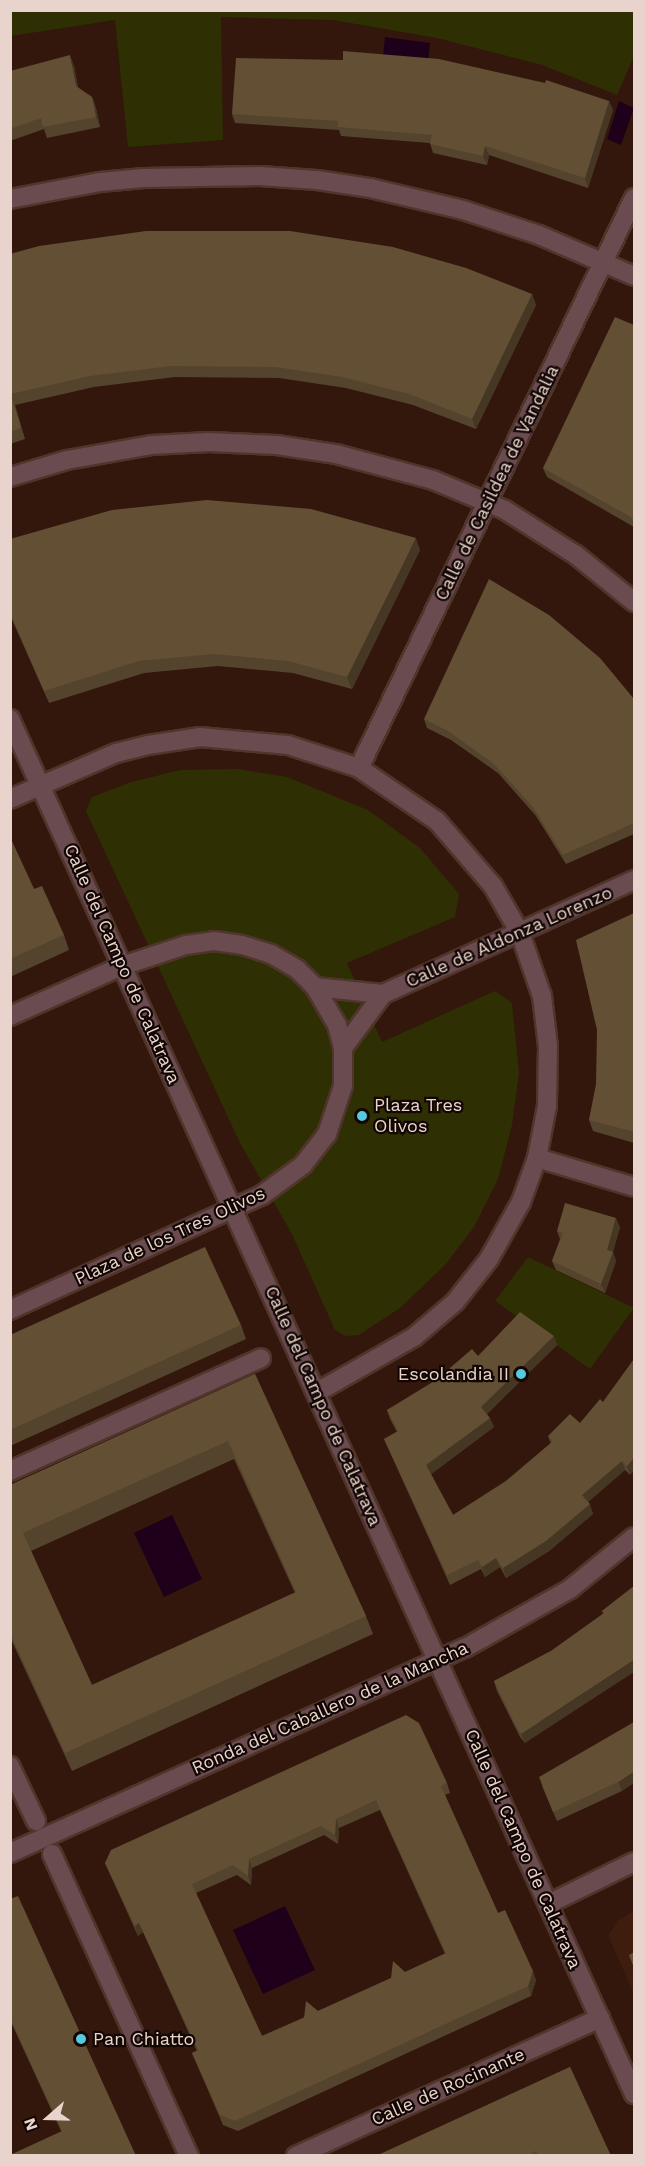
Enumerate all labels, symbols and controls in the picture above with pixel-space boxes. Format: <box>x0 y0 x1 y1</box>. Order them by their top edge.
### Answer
street label: Calle de Casildea de Vandalia <box>430 361 564 605</box>
street label: Calle del Campo de Calatrava <box>59 840 185 1088</box>
street label: Calle de Aldonza Lorenzo <box>402 881 616 993</box>
place label: Plaza Tres Olivos <box>374 1095 463 1138</box>
marker: Plaza Tres Olivos <box>355 1109 369 1123</box>
street label: Plaza de los Tres Olivos <box>71 1182 269 1290</box>
street label: Calle del Campo de Calatrava <box>260 1282 386 1530</box>
place label: Escolandia II <box>397 1363 509 1385</box>
marker: Escolandia II <box>514 1367 528 1381</box>
street label: Ronda del Caballero de la Mancha <box>188 1637 472 1779</box>
street label: Calle del Campo de Calatrava <box>460 1725 586 1973</box>
place label: Pan Chiatto <box>93 2028 194 2050</box>
marker: Pan Chiatto <box>74 2032 88 2046</box>
street label: Calle de Rocinante <box>368 2043 528 2131</box>
north arrow <box>18 2088 78 2148</box>
text: N <box>20 2116 42 2133</box>

